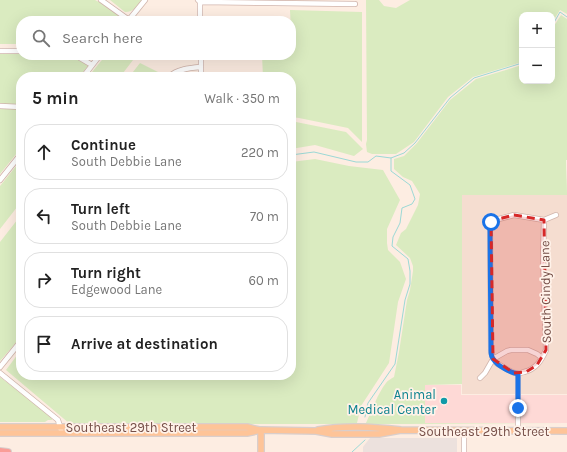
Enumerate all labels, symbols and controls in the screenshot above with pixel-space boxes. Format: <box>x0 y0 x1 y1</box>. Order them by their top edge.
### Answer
map controls <box>519 12 555 84</box>
button: + <box>519 12 555 48</box>
search box <box>16 16 296 60</box>
icon: search <box>30 27 52 49</box>
text: Search here <box>62 29 143 47</box>
button: − <box>519 48 555 84</box>
text: 5 min <box>32 88 79 108</box>
text: Walk · 350 m <box>204 91 280 106</box>
text: Continue <box>71 136 136 154</box>
icon: ahead <box>33 141 55 163</box>
text: 220 m <box>241 145 279 160</box>
text: South Debbie Lane <box>71 154 182 169</box>
text: Turn left <box>71 200 130 218</box>
icon: left <box>33 205 55 227</box>
text: 70 m <box>250 209 279 224</box>
route start <box>482 213 500 231</box>
text: South Debbie Lane <box>71 218 182 233</box>
street label: South Cindy Lane <box>537 240 554 344</box>
text: Turn right <box>71 264 141 282</box>
icon: right <box>33 269 55 291</box>
text: 60 m <box>249 273 279 288</box>
text: Edgewood Lane <box>71 282 162 297</box>
icon: arrive <box>33 333 55 355</box>
text: Arrive at destination <box>71 335 218 353</box>
place label: Animal Medical Center <box>347 387 436 417</box>
marker: Animal Medical Center <box>439 396 449 406</box>
route end <box>509 399 527 417</box>
street label: Southeast 29th Street <box>66 420 197 435</box>
street label: Southeast 29th Street <box>419 424 550 439</box>

